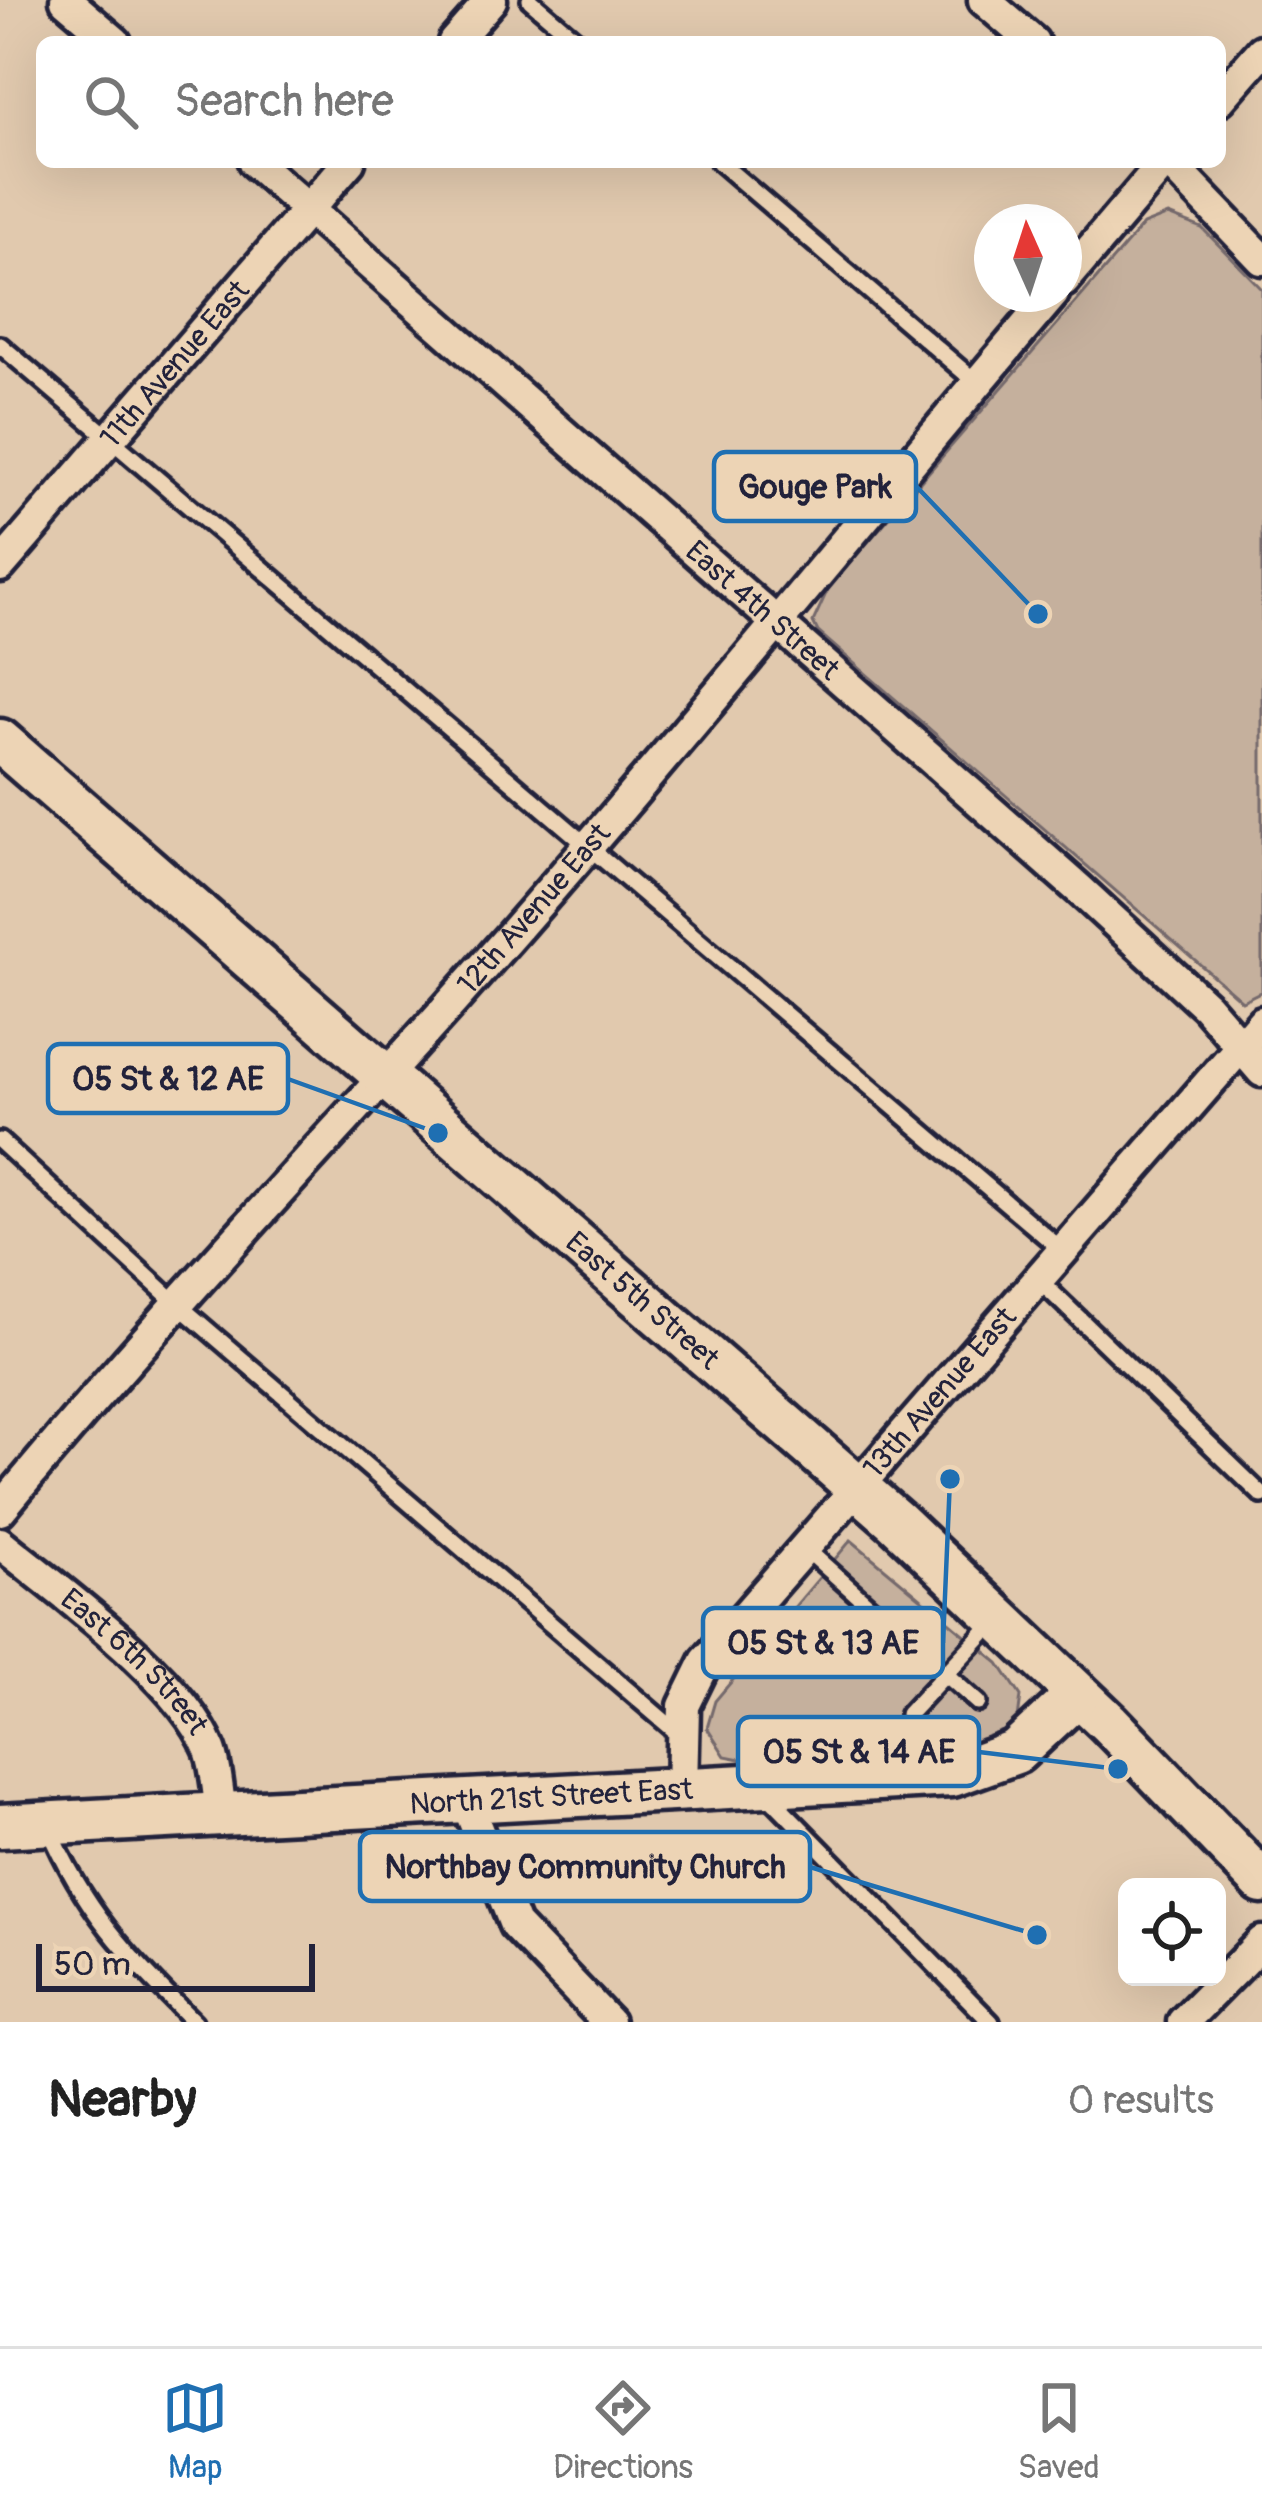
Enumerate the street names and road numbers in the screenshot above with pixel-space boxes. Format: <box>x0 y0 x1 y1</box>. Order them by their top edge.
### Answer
street label: 11th Avenue East <box>92 272 258 456</box>
street label: East 4th Street <box>678 533 848 689</box>
street label: 12th Avenue East <box>450 815 619 1002</box>
street label: East 5th Street <box>558 1224 728 1378</box>
street label: 13th Avenue East <box>855 1299 1025 1486</box>
street label: East 6th Street <box>53 1581 217 1742</box>
street label: North 21st Street East <box>409 1771 695 1823</box>

